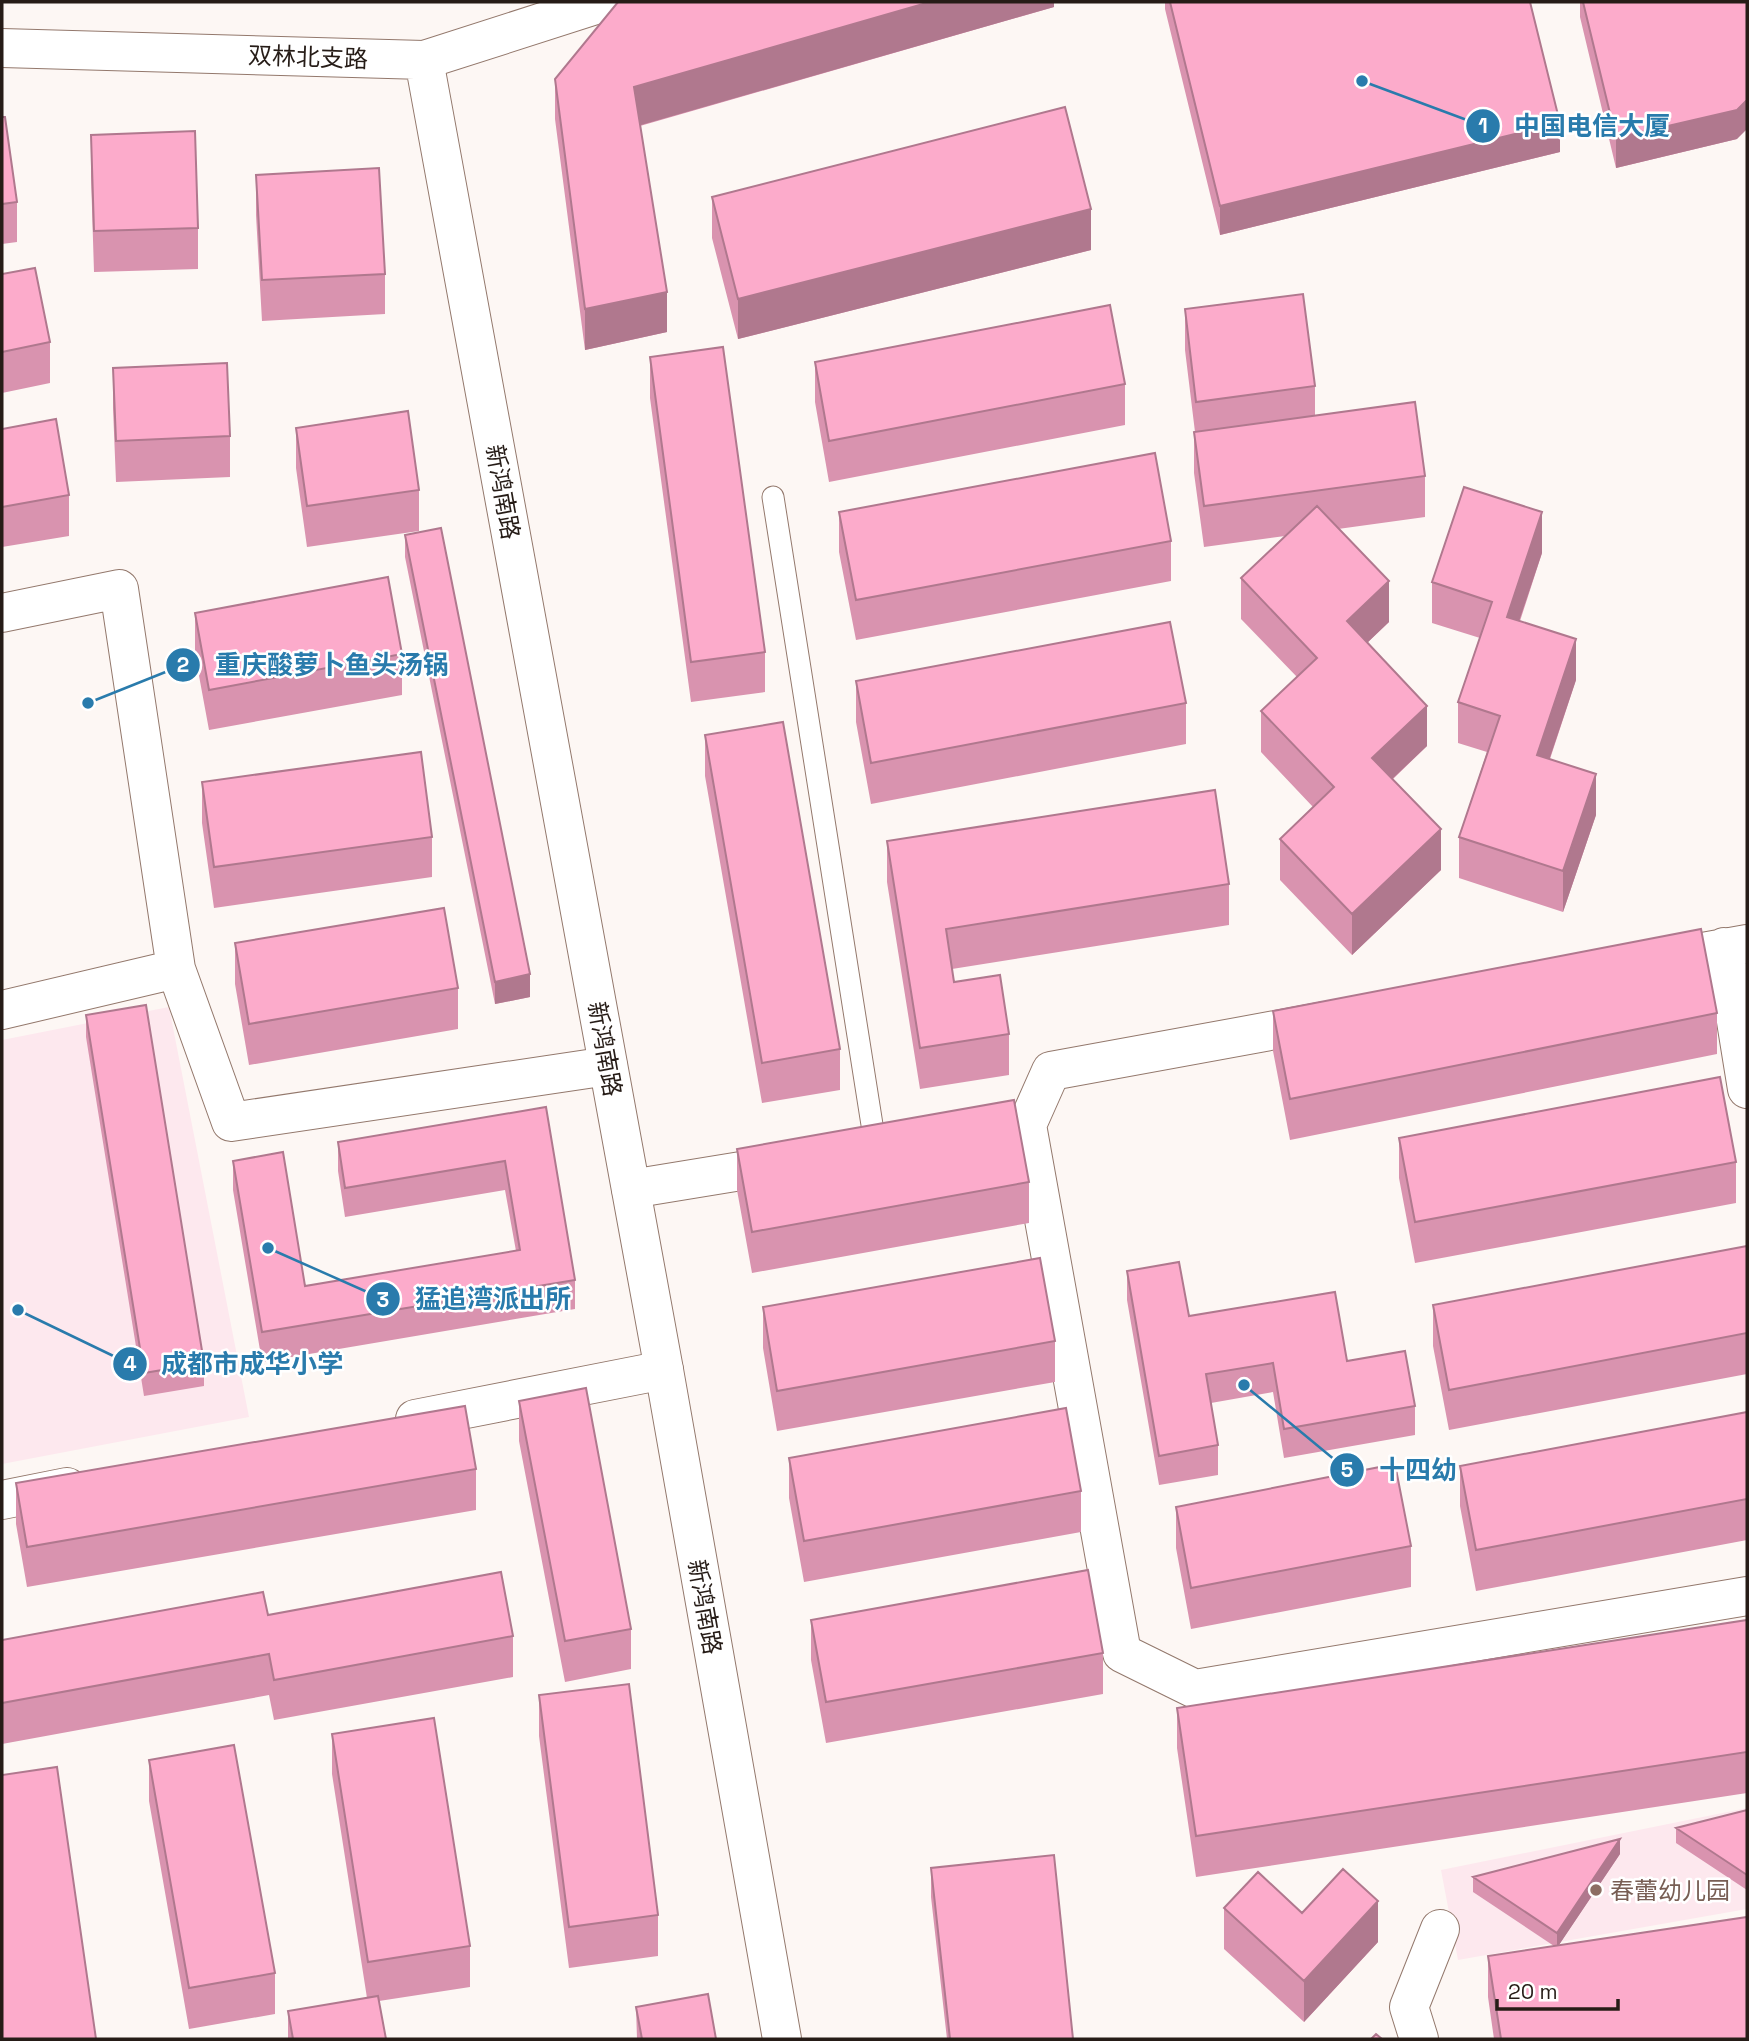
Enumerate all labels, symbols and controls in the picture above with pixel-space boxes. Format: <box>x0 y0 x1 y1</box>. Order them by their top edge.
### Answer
street label: 双林北支路 <box>247 39 369 75</box>
callout: 中国电信大厦 <box>1465 102 1684 149</box>
text: 中国电信大厦 <box>1514 109 1670 143</box>
text: 1 <box>1478 112 1488 139</box>
street label: 新鸿南路 <box>479 442 527 542</box>
callout: 重庆酸萝卜鱼头汤锅 <box>166 641 463 688</box>
text: 重庆酸萝卜鱼头汤锅 <box>215 648 449 682</box>
text: 2 <box>177 651 189 678</box>
street label: 新鸿南路 <box>581 999 629 1099</box>
callout: 猛追湾派出所 <box>366 1276 585 1323</box>
text: 猛追湾派出所 <box>415 1282 571 1316</box>
text: 3 <box>377 1286 389 1313</box>
callout: 成都市成华小学 <box>112 1340 357 1387</box>
text: 成都市成华小学 <box>161 1347 343 1381</box>
text: 4 <box>123 1350 137 1377</box>
callout: 十四幼 <box>1330 1446 1471 1493</box>
text: 十四幼 <box>1379 1453 1457 1487</box>
text: 5 <box>1341 1456 1353 1483</box>
street label: 新鸿南路 <box>681 1557 729 1657</box>
place label: 春蕾幼儿园 <box>1610 1875 1730 1906</box>
marker: 春蕾幼儿园 <box>1588 1882 1604 1898</box>
scale bar <box>1497 1968 1618 2012</box>
text: 20 m <box>1508 1978 1558 2005</box>

